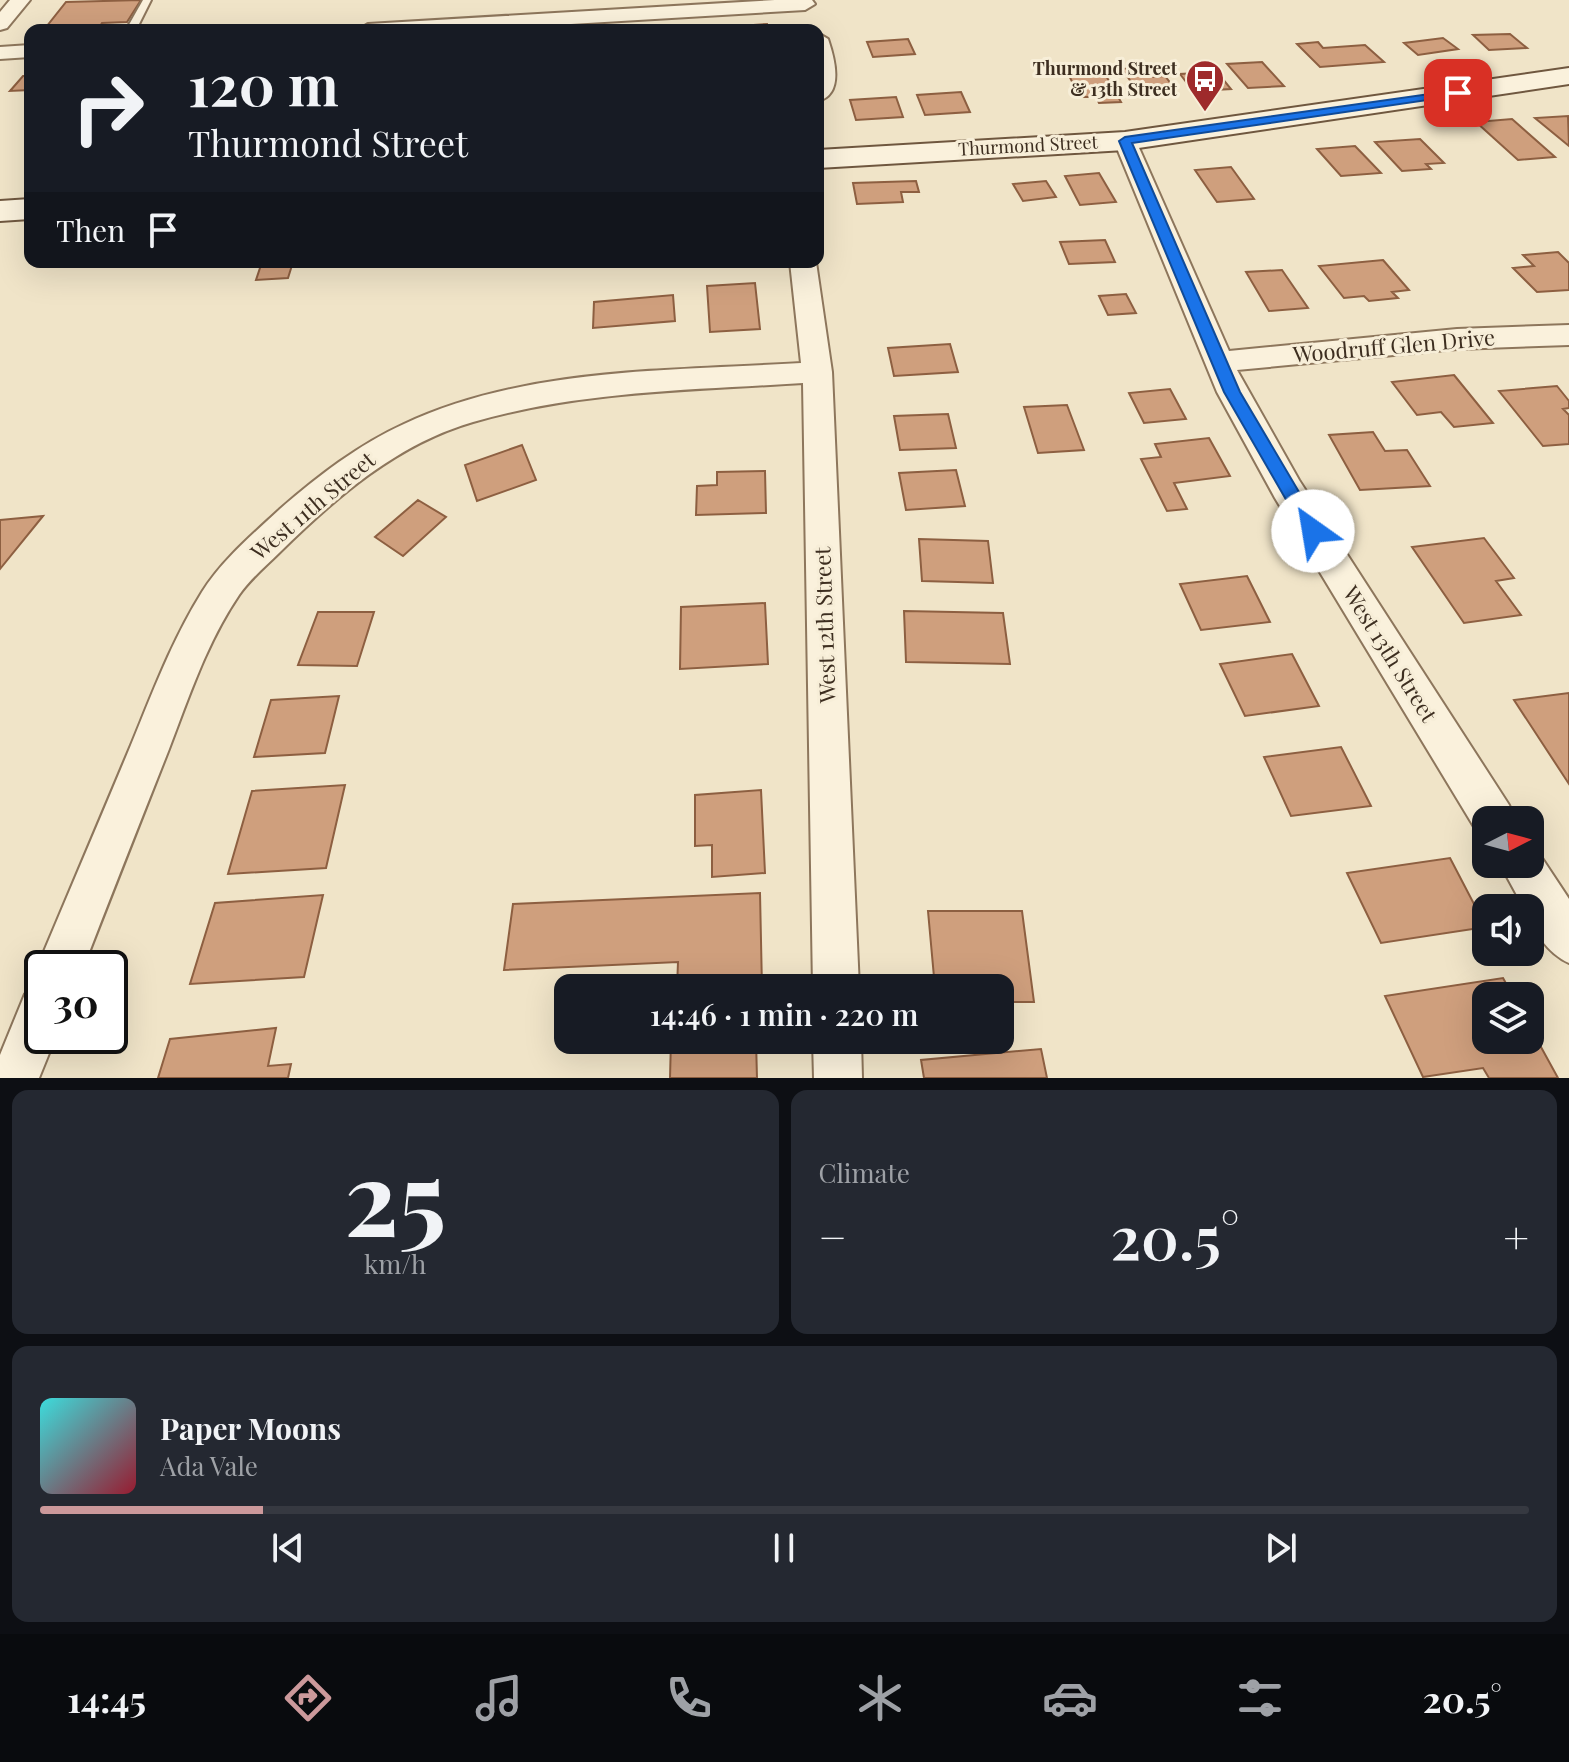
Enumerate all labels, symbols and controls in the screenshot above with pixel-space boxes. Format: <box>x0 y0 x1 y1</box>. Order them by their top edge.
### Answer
text: 120 m <box>188 46 339 121</box>
icon: right <box>56 56 160 160</box>
place label: Thurmond Street & 13th Street <box>1033 56 1178 101</box>
bus stop icon: Thurmond Street & 13th Street <box>1184 58 1226 113</box>
pin <box>1424 59 1492 127</box>
icon: arrive <box>1436 71 1480 115</box>
text: Thurmond Street <box>188 118 468 166</box>
street label: Thurmond Street <box>957 129 1099 161</box>
icon: arrive <box>141 208 185 252</box>
text: Then <box>56 210 125 250</box>
street label: Woodruff Glen Drive <box>1291 321 1496 369</box>
street label: West 11th Street <box>243 444 382 567</box>
position arrow <box>1271 489 1355 573</box>
street label: West 12th Street <box>806 545 842 705</box>
street label: West 13th Street <box>1336 579 1445 728</box>
north arrow <box>1472 806 1544 878</box>
map controls <box>1472 806 1544 1054</box>
button: sound <box>1472 894 1544 966</box>
speed limit sign: 30 <box>24 950 128 1054</box>
button: layers <box>1472 982 1544 1054</box>
text: 14:46 · 1 min · 220 m <box>650 994 918 1034</box>
text: 25 <box>344 1124 446 1263</box>
text: Climate <box>819 1155 910 1190</box>
text: 20.5° <box>1111 1195 1240 1275</box>
text: − <box>819 1206 847 1265</box>
text: + <box>1503 1206 1529 1265</box>
text: km/h <box>364 1246 426 1281</box>
text: Paper Moons <box>160 1408 341 1448</box>
text: Ada Vale <box>160 1448 258 1483</box>
icon: previous <box>266 1526 310 1570</box>
icon: pause <box>762 1526 806 1570</box>
icon: next <box>1259 1526 1303 1570</box>
icon: directions <box>280 1670 336 1726</box>
icon: music <box>471 1670 527 1726</box>
icon: phone <box>661 1670 717 1726</box>
icon: climate <box>852 1670 908 1726</box>
icon: car <box>1042 1670 1098 1726</box>
icon: filters <box>1232 1670 1288 1726</box>
text: 14:45 <box>67 1674 146 1722</box>
text: 20.5° <box>1423 1674 1502 1722</box>

